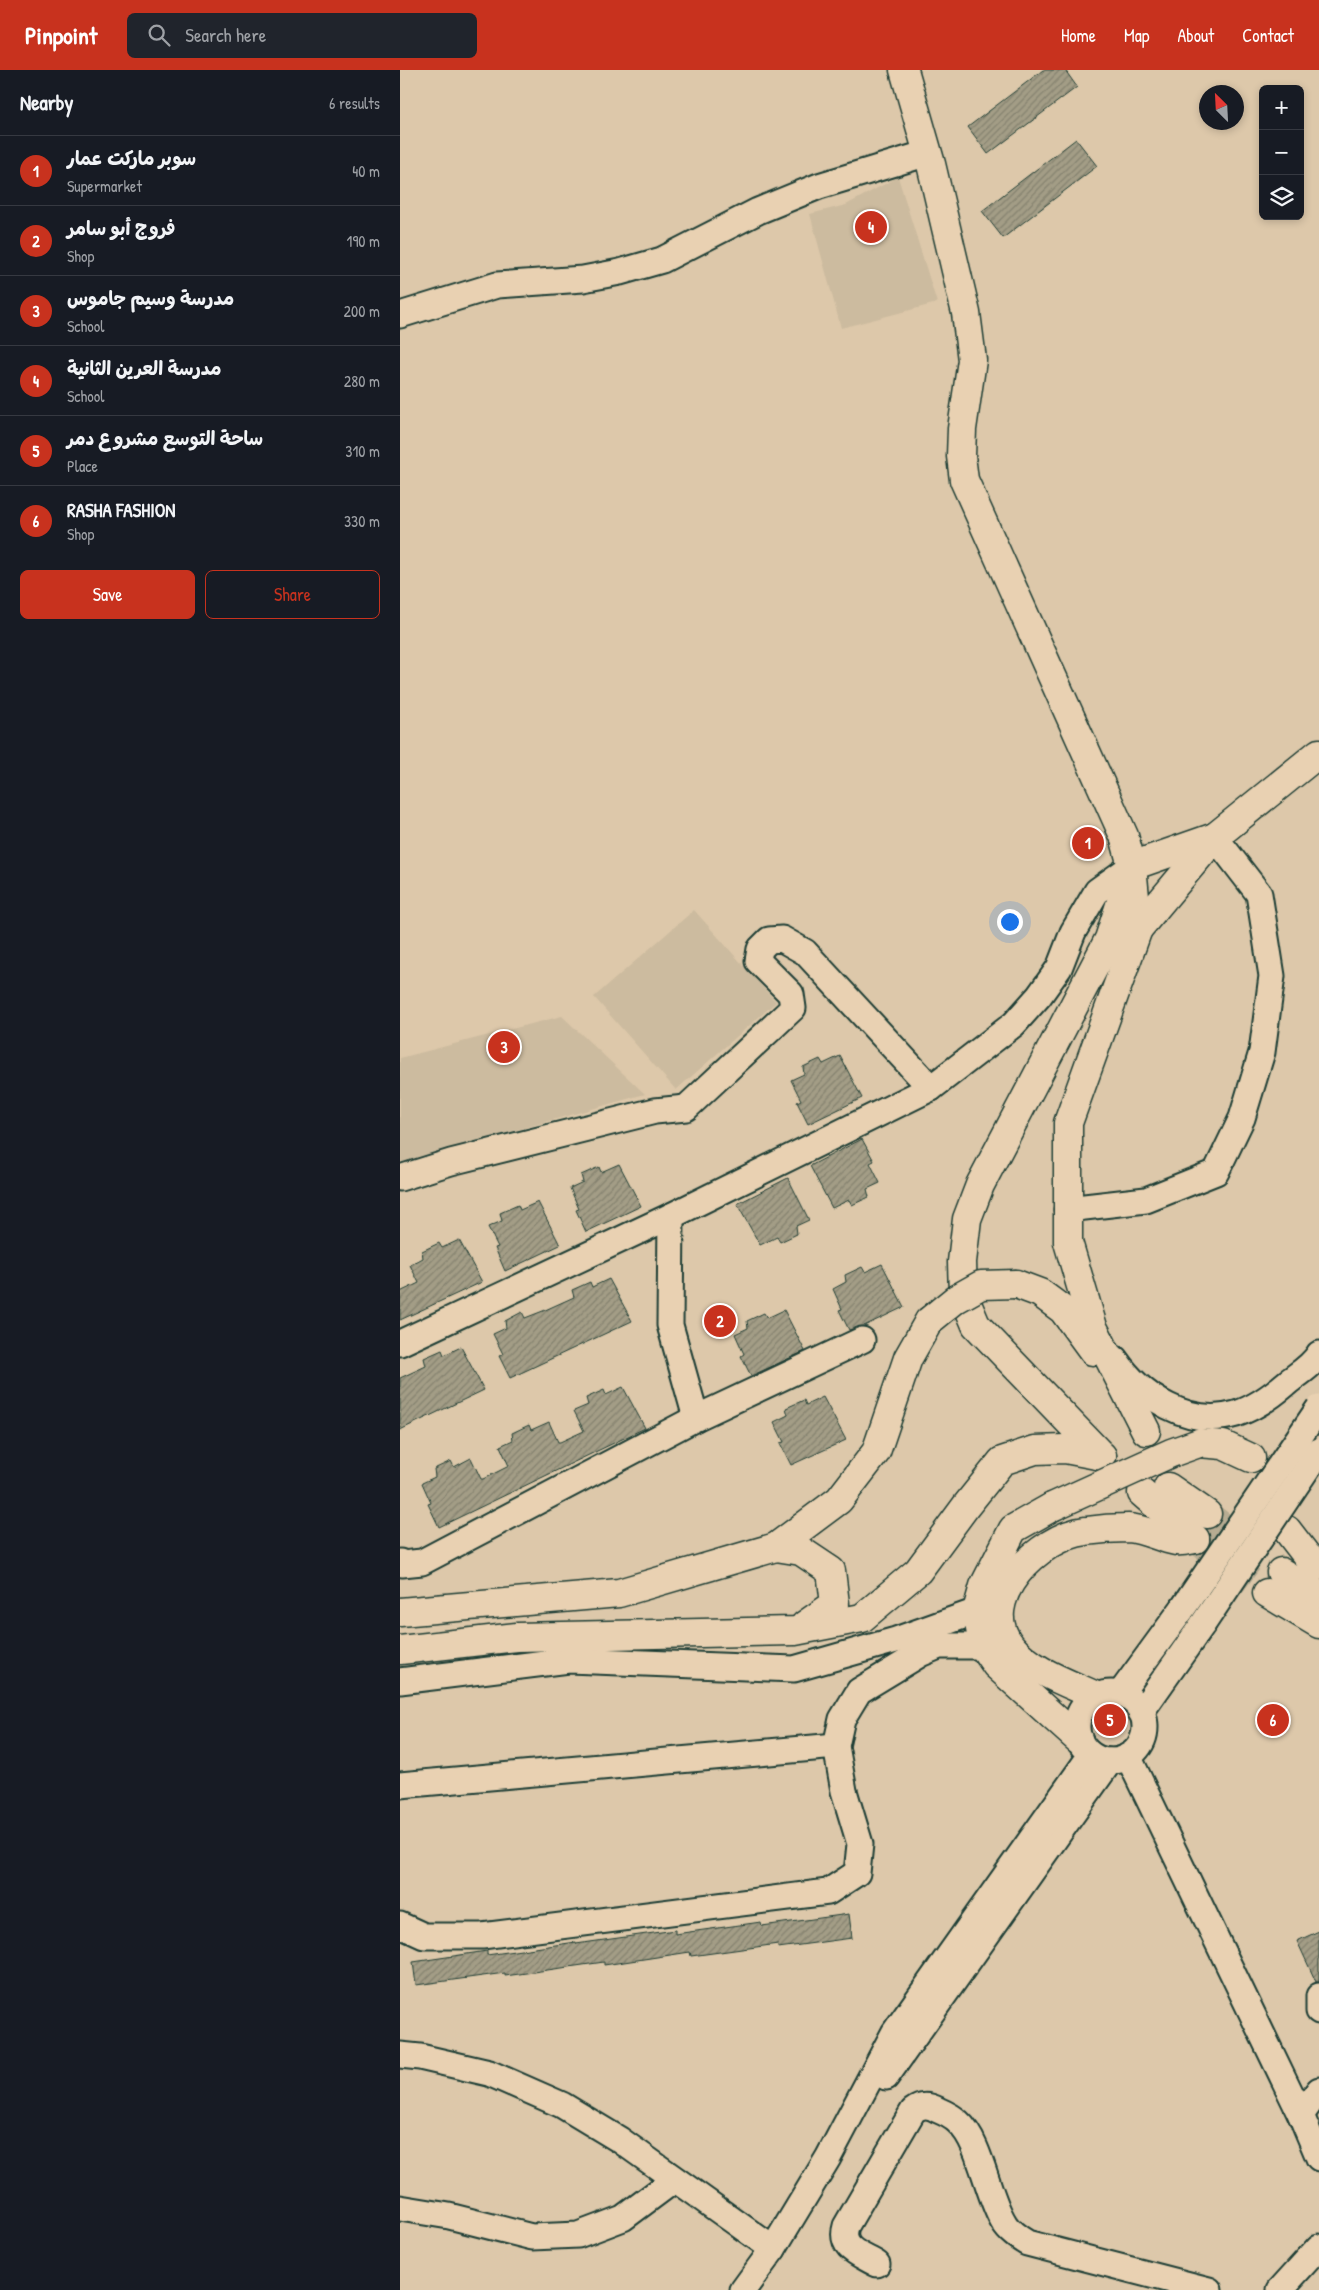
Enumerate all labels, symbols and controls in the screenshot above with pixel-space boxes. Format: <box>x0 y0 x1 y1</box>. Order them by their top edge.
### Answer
search box <box>127 13 477 58</box>
text: Pinpoint <box>25 19 97 51</box>
icon: search <box>145 21 173 49</box>
text: Search here <box>185 22 266 48</box>
text: Home <box>1061 23 1096 48</box>
text: Map <box>1124 23 1149 48</box>
text: About <box>1177 23 1214 48</box>
text: Contact <box>1242 23 1294 48</box>
north arrow <box>1199 85 1244 130</box>
map controls <box>1259 85 1304 220</box>
button: + <box>1259 85 1304 130</box>
text: Nearby <box>20 88 73 117</box>
text: 6 results <box>329 92 380 114</box>
button: − <box>1259 130 1304 175</box>
text: سوبر ماركت عمار <box>67 145 196 171</box>
text: 1 <box>33 160 39 182</box>
text: 40 m <box>352 160 380 182</box>
text: Supermarket <box>67 175 142 197</box>
button: layers <box>1259 175 1304 220</box>
pin: 4 <box>855 208 887 246</box>
text: فروج أبو سامر <box>67 215 175 241</box>
text: 2 <box>32 230 40 252</box>
text: 190 m <box>347 230 380 252</box>
text: Shop <box>67 245 94 267</box>
text: مدرسة وسيم جاموس <box>67 285 234 311</box>
text: 3 <box>32 300 40 322</box>
text: 200 m <box>344 300 380 322</box>
text: School <box>67 315 104 337</box>
text: مدرسة العرين الثانية <box>67 355 222 381</box>
text: 4 <box>33 370 39 392</box>
text: 280 m <box>344 370 380 392</box>
text: School <box>67 385 104 407</box>
text: ساحة التوسع مشروع دمر <box>67 425 263 451</box>
text: 5 <box>33 440 39 462</box>
text: 310 m <box>345 440 380 462</box>
text: Place <box>67 455 98 477</box>
text: RASHA FASHION <box>67 497 175 523</box>
text: 6 <box>33 510 39 532</box>
text: 330 m <box>344 510 380 532</box>
text: Shop <box>67 523 94 545</box>
button: Save <box>20 570 195 619</box>
button: Share <box>205 570 380 619</box>
pin: 1 <box>1072 824 1104 862</box>
your location <box>997 909 1023 935</box>
pin: 3 <box>488 1028 520 1066</box>
pin: 2 <box>704 1302 736 1340</box>
pin: 5 <box>1094 1701 1126 1739</box>
pin: 6 <box>1257 1701 1289 1739</box>

